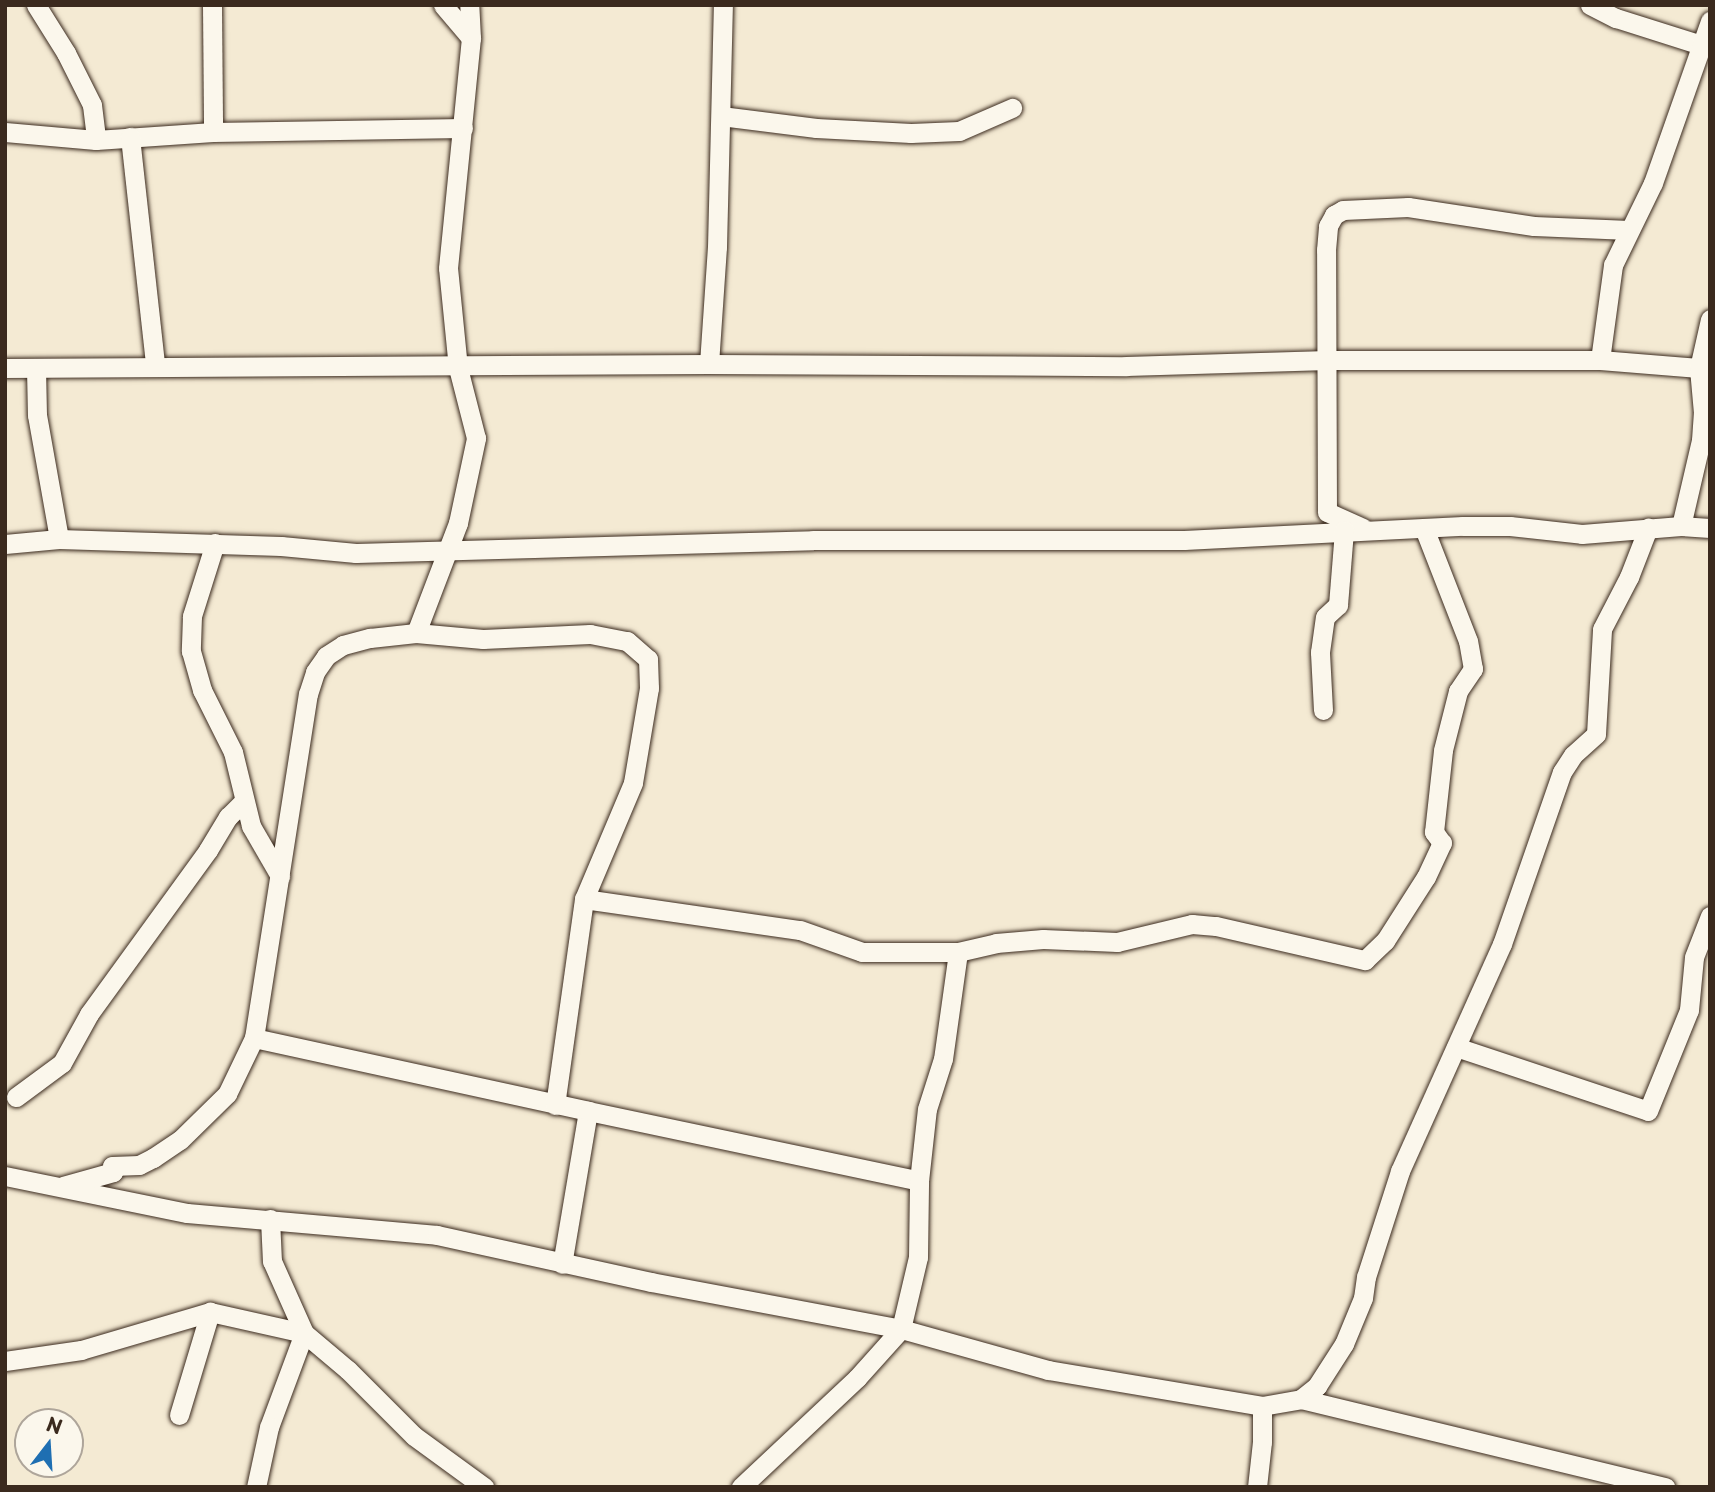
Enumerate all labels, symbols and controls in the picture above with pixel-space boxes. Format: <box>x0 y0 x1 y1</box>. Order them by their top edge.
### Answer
north arrow <box>14 1408 84 1478</box>
text: N <box>43 1409 66 1440</box>

